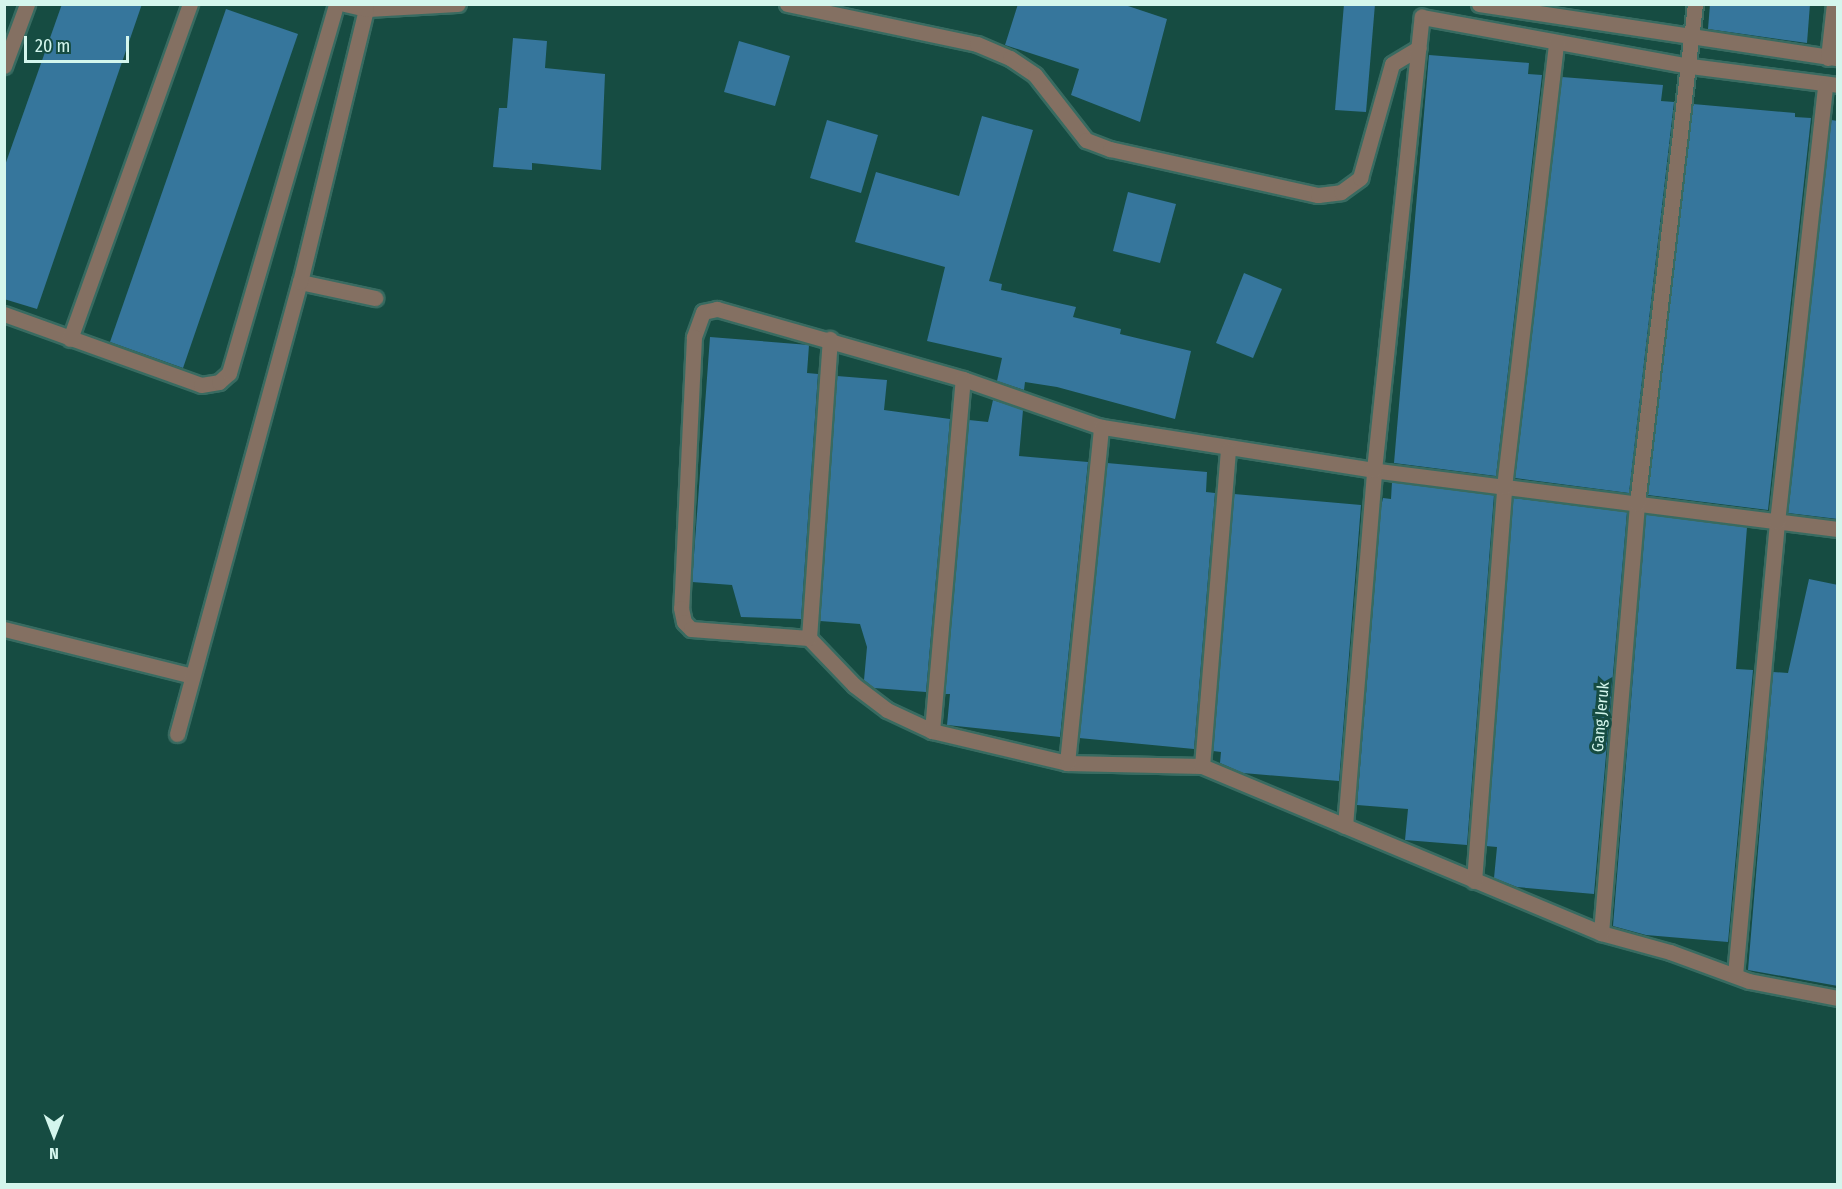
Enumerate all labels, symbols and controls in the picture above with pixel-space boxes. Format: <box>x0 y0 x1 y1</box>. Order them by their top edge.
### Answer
scale bar <box>27 24 132 62</box>
text: 20 m <box>35 35 70 57</box>
street label: Gang Jeruk <box>1588 681 1614 753</box>
north arrow <box>24 1105 84 1165</box>
text: N <box>49 1144 59 1163</box>

